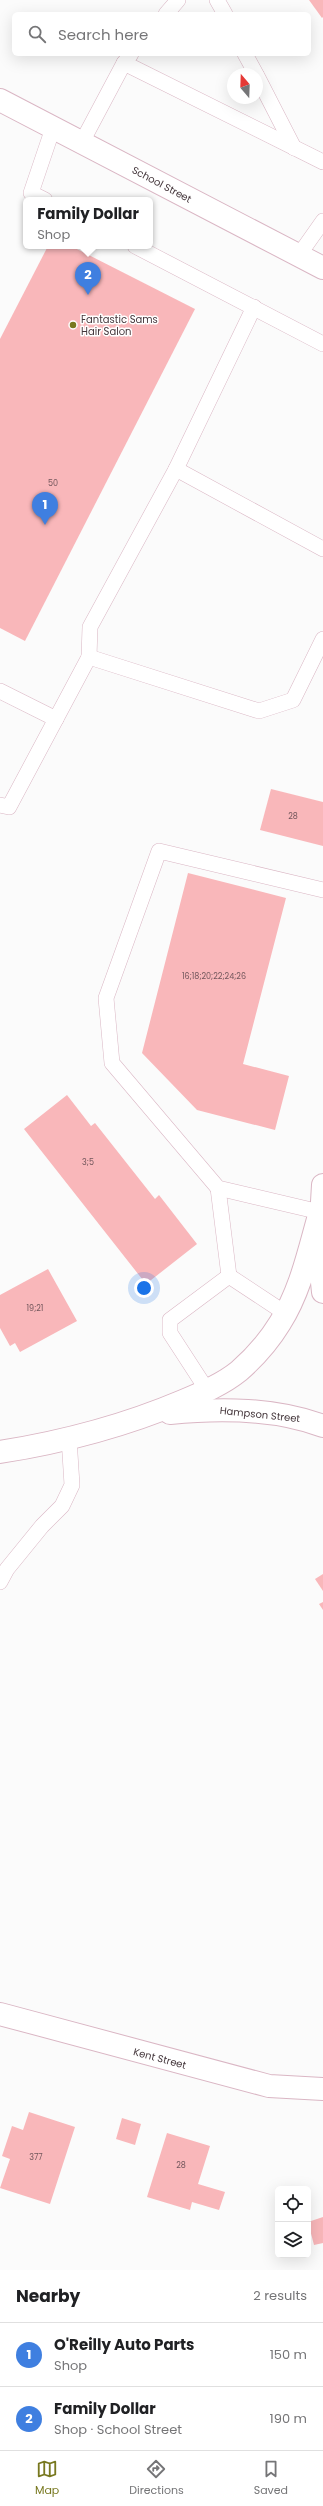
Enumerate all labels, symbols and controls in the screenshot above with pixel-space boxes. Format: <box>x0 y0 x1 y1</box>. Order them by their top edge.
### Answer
search box <box>12 12 311 56</box>
icon: search <box>26 23 48 45</box>
text: Search here <box>58 24 148 45</box>
north arrow <box>227 68 263 104</box>
street label: School Street <box>129 162 195 207</box>
popup <box>23 197 153 249</box>
text: Family Dollar <box>37 203 139 224</box>
text: Shop <box>37 225 70 244</box>
pin: 2 <box>75 262 101 295</box>
place label: Fantastic Sams Hair Salon <box>81 312 158 339</box>
marker: Fantastic Sams Hair Salon <box>68 320 78 330</box>
house number: 50 <box>48 478 58 489</box>
pin: 1 <box>32 492 58 525</box>
house number: 28 <box>288 811 298 822</box>
house number: 16;18;20;22;24;26 <box>182 971 246 982</box>
house number: 3;5 <box>82 1157 94 1168</box>
your location <box>134 1278 154 1298</box>
house number: 19;21 <box>27 1303 43 1314</box>
street label: Hampson Street <box>219 1403 301 1426</box>
street label: Kent Street <box>132 2044 188 2073</box>
house number: 377 <box>29 2152 43 2163</box>
house number: 28 <box>176 2160 186 2171</box>
map controls <box>275 2186 311 2258</box>
button: locate <box>275 2186 311 2222</box>
button: layers <box>275 2222 311 2258</box>
text: Nearby <box>16 2284 80 2308</box>
text: 2 results <box>253 2286 307 2305</box>
text: O'Reilly Auto Parts <box>54 2334 194 2355</box>
text: 1 <box>27 2345 31 2364</box>
text: 150 m <box>270 2345 307 2364</box>
text: Shop <box>54 2356 87 2375</box>
text: Family Dollar <box>54 2398 156 2419</box>
text: 2 <box>25 2409 33 2428</box>
text: 190 m <box>270 2409 307 2428</box>
text: Shop · School Street <box>54 2420 182 2439</box>
tab: Map <box>35 2458 59 2499</box>
tab: Directions <box>129 2458 184 2499</box>
tab: Saved <box>254 2458 288 2499</box>

